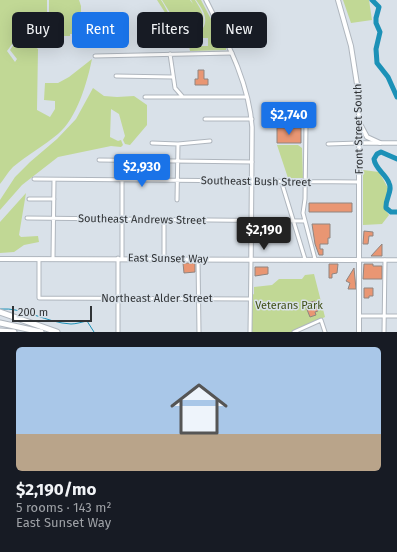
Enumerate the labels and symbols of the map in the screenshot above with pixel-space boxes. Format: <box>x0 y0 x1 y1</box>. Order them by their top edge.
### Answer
street label: Front Street South <box>351 84 366 174</box>
pin: $2,740 <box>256 102 322 136</box>
pin: $2,930 <box>109 154 175 188</box>
street label: Southeast Bush Street <box>201 174 311 189</box>
street label: Southeast Andrews Street <box>78 212 206 227</box>
pin: $2,190 <box>231 217 297 251</box>
street label: East Sunset Way <box>128 251 209 266</box>
street label: Northeast Alder Street <box>101 292 213 305</box>
park label: Veterans Park <box>255 299 323 312</box>
scale bar <box>12 304 92 323</box>

